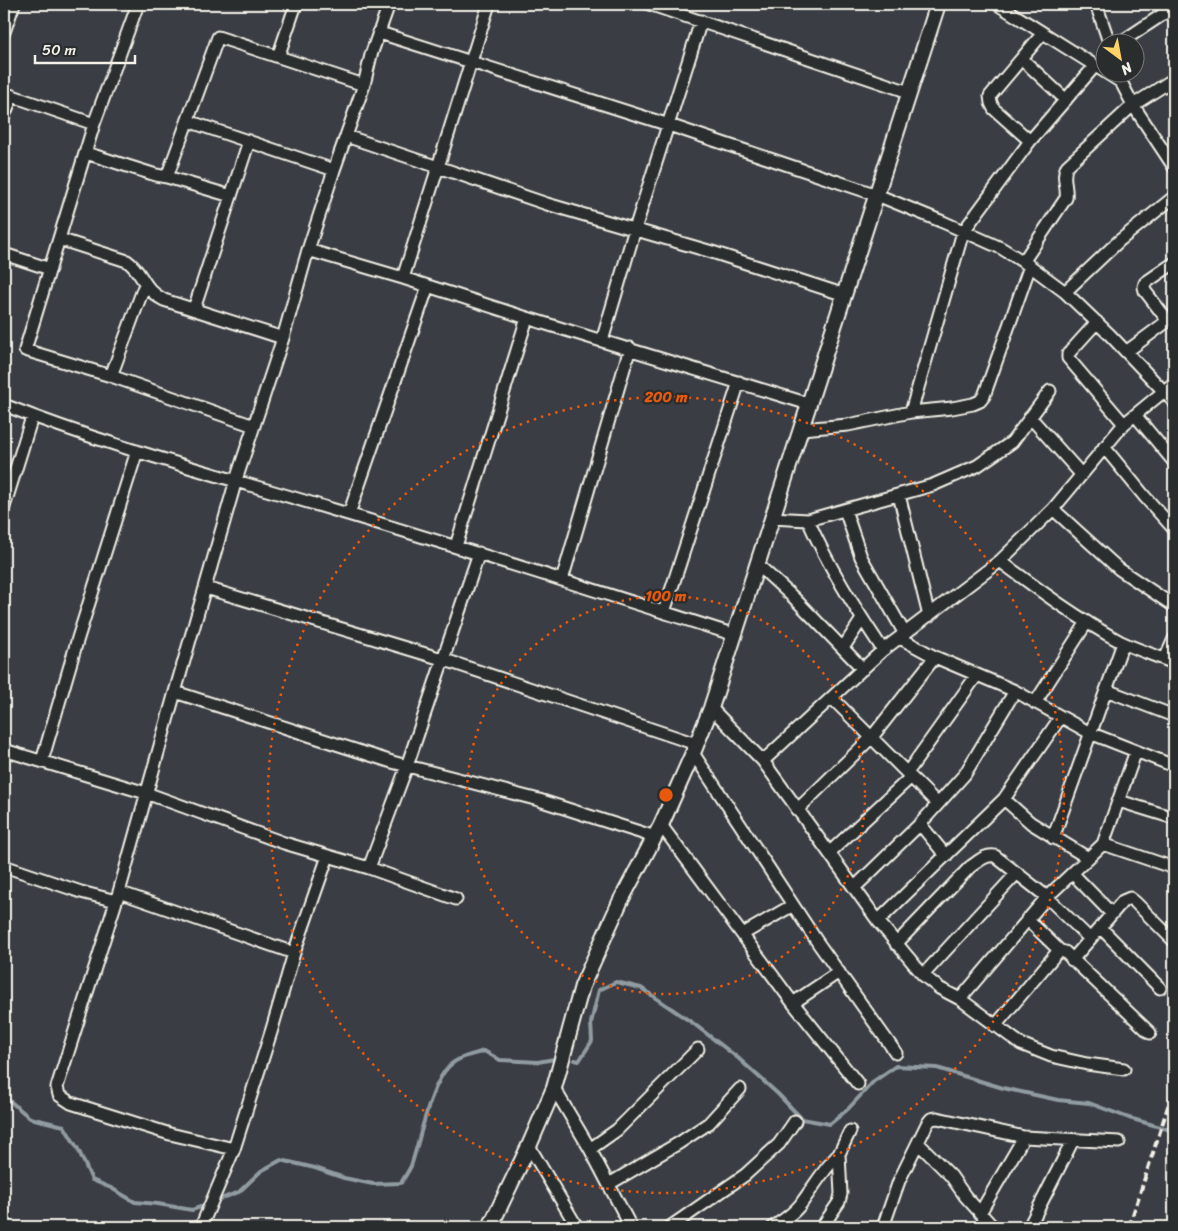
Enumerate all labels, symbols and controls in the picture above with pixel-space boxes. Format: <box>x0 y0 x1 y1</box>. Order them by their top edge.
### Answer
scale bar <box>35 32 135 64</box>
north arrow <box>1096 32 1146 82</box>
text: 50 m <box>42 37 77 63</box>
text: N <box>1116 55 1138 82</box>
text: 200 m <box>643 384 688 410</box>
text: 100 m <box>646 583 687 609</box>
centre of rings <box>657 786 675 804</box>

